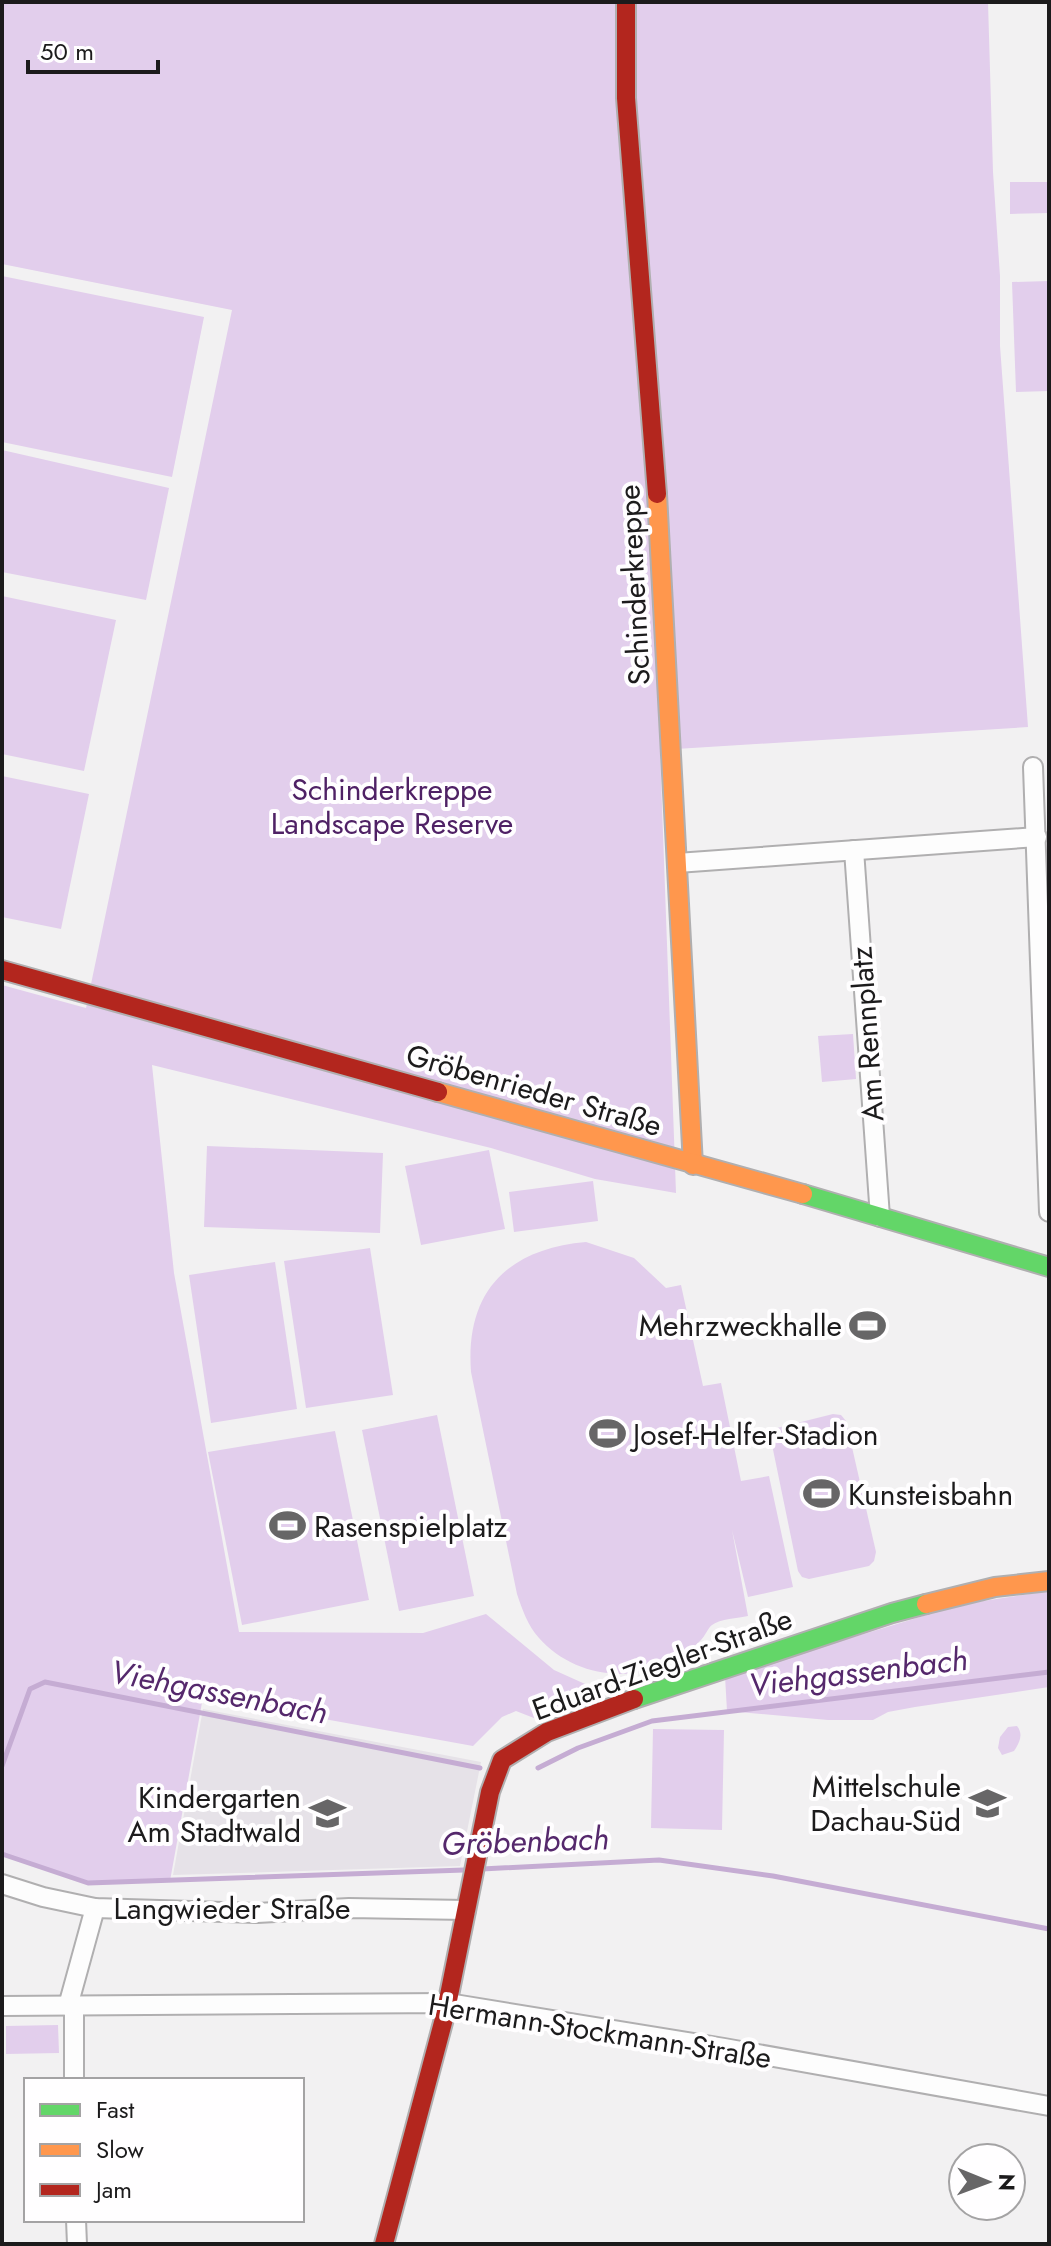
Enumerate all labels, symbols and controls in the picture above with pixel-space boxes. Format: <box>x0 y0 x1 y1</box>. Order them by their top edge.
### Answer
scale bar <box>28 24 158 74</box>
text: 50 m <box>40 34 94 69</box>
street label: Schinderkreppe <box>607 483 661 687</box>
park label: Schinderkreppe Landscape Reserve <box>271 768 513 845</box>
street label: Am Rennplatz <box>839 945 895 1123</box>
street label: Gröbenrieder Straße <box>401 1033 667 1147</box>
place label: Mehrzweckhalle <box>639 1304 842 1347</box>
sports icon: Mehrzweckhalle <box>849 1306 887 1344</box>
place label: Josef-Helfer-Stadion <box>629 1413 879 1456</box>
sports icon: Josef-Helfer-Stadion <box>588 1415 626 1453</box>
place label: Kunsteisbahn <box>848 1473 1013 1516</box>
sports icon: Kunsteisbahn <box>803 1475 841 1513</box>
place label: Rasenspielplatz <box>314 1505 507 1548</box>
sports icon: Rasenspielplatz <box>269 1507 307 1545</box>
street label: Eduard-Ziegler-Straße <box>526 1597 798 1731</box>
water label: Viehgassenbach <box>746 1636 970 1708</box>
water label: Viehgassenbach <box>107 1648 331 1736</box>
place label: Mittelschule Dachau-Süd <box>810 1765 961 1842</box>
place label: Kindergarten Am Stadtwald <box>128 1776 301 1853</box>
school or university icon: Mittelschule Dachau-Süd <box>968 1784 1006 1822</box>
school or university icon: Kindergarten Am Stadtwald <box>308 1795 346 1833</box>
water label: Gröbenbach <box>440 1815 610 1867</box>
street label: Langwieder Straße <box>113 1887 351 1930</box>
street label: Hermann-Stockmann-Straße <box>425 1983 775 2079</box>
legend <box>24 2078 304 2222</box>
text: Fast <box>96 2092 134 2127</box>
text: Slow <box>96 2132 144 2167</box>
north arrow <box>947 2142 1027 2222</box>
text: Jam <box>93 2172 132 2207</box>
text: N <box>991 2173 1023 2191</box>

